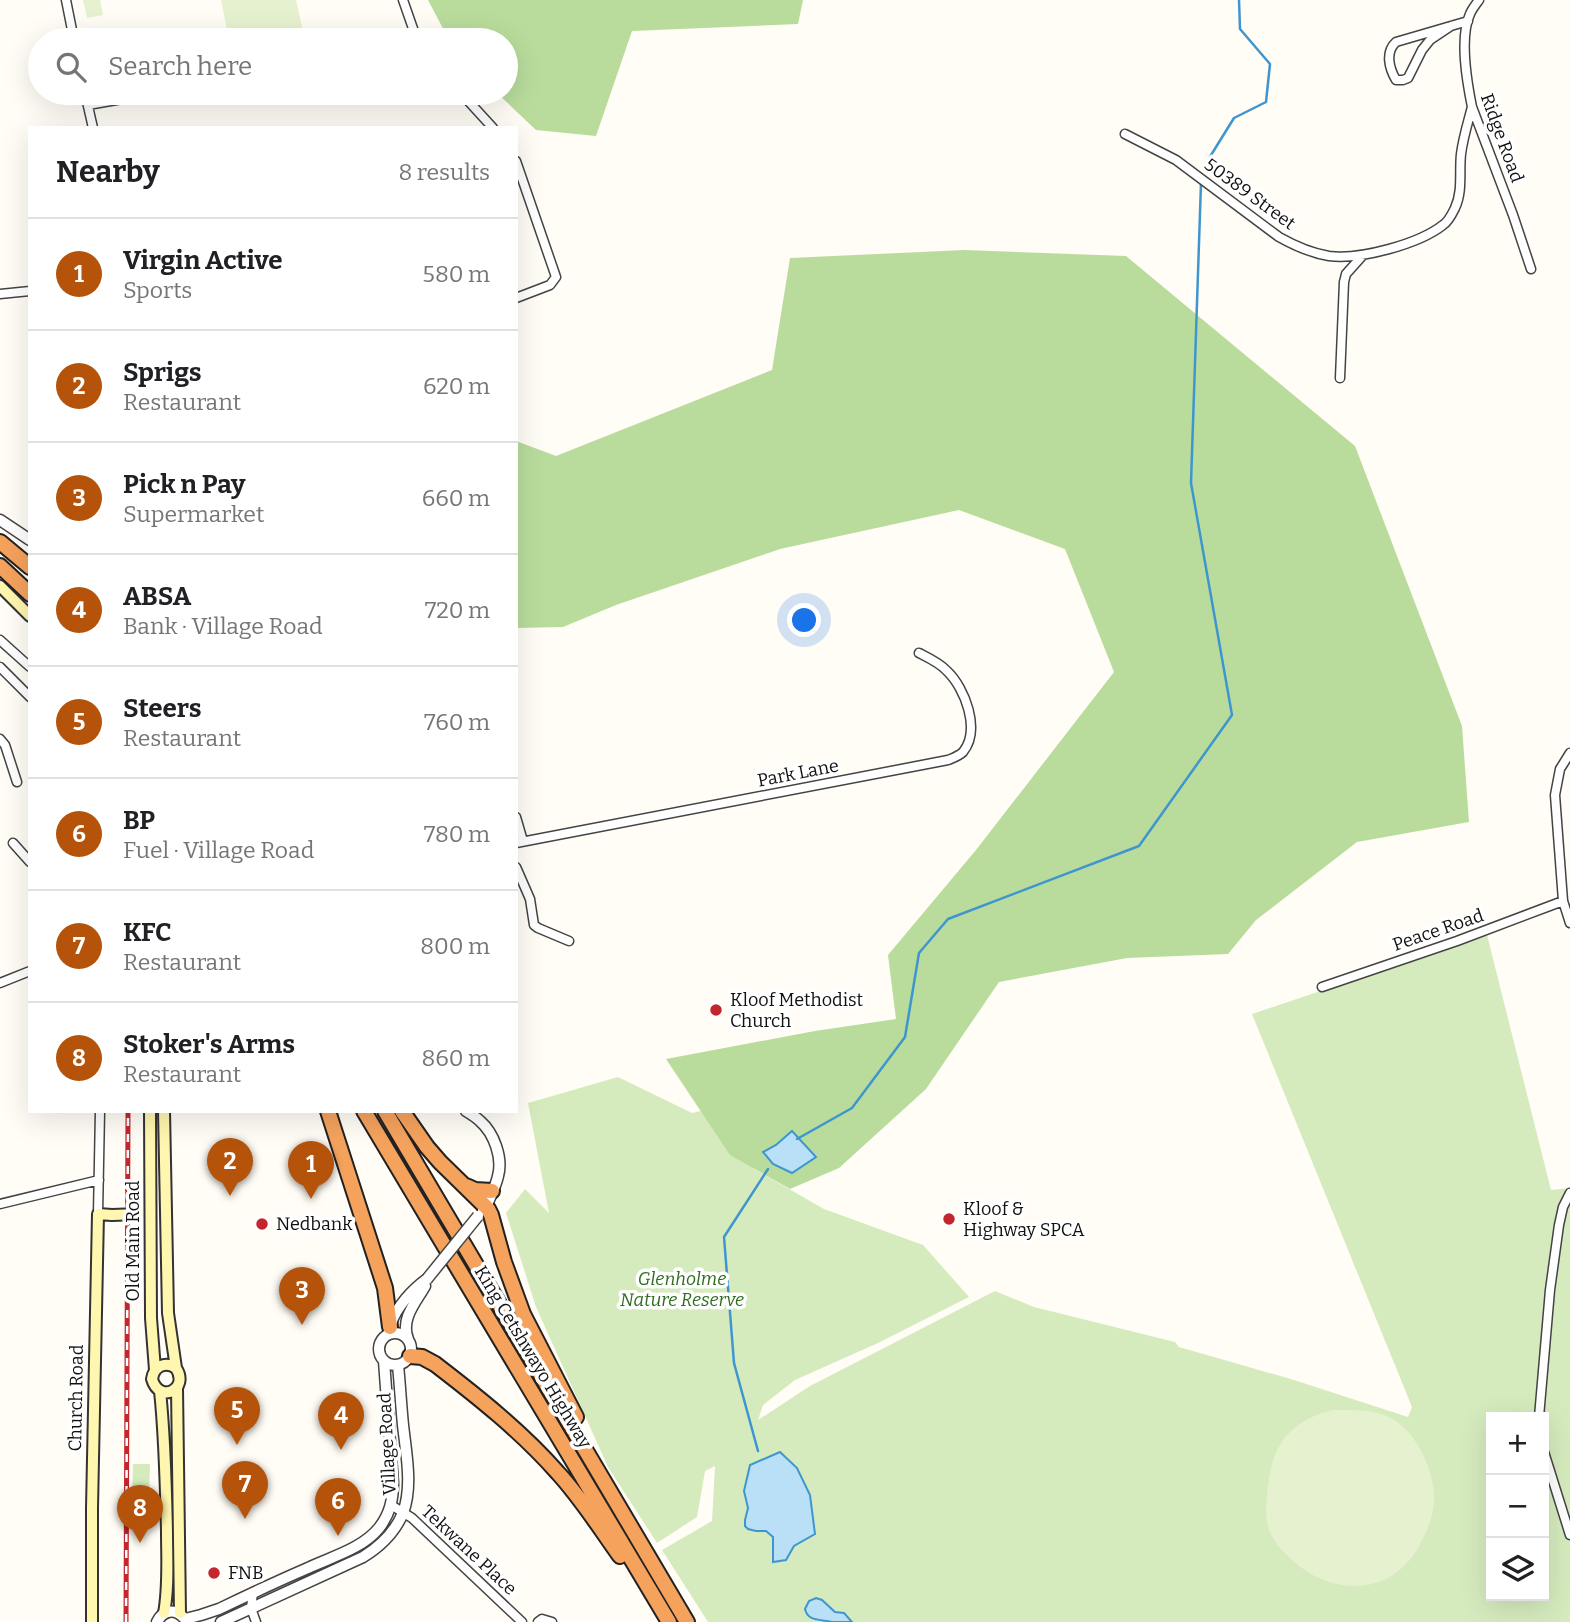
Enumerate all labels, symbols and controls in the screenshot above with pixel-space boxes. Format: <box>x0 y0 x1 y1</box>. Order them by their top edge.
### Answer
search box <box>28 28 518 105</box>
icon: search <box>52 48 90 86</box>
text: Search here <box>108 51 252 82</box>
street label: Ridge Road <box>1476 90 1528 186</box>
text: Nearby <box>56 154 160 190</box>
street label: 50389 Street <box>1200 154 1300 235</box>
text: 8 results <box>398 158 490 186</box>
text: Virgin Active <box>123 245 283 276</box>
text: 1 <box>74 260 84 288</box>
text: 580 m <box>423 260 490 288</box>
text: Sports <box>123 276 192 304</box>
text: Sprigs <box>123 357 202 388</box>
text: 2 <box>73 372 85 400</box>
text: 620 m <box>423 372 490 400</box>
text: Restaurant <box>123 388 241 416</box>
text: Pick n Pay <box>123 469 245 500</box>
text: 3 <box>72 484 86 512</box>
text: 660 m <box>422 484 490 512</box>
text: Supermarket <box>123 500 264 528</box>
text: ABSA <box>123 581 191 612</box>
text: 4 <box>72 596 86 624</box>
text: 720 m <box>425 596 490 624</box>
your location <box>787 603 821 637</box>
text: Bank · Village Road <box>123 612 323 640</box>
text: Steers <box>123 693 202 724</box>
text: 5 <box>73 708 85 736</box>
text: 760 m <box>424 708 490 736</box>
text: Restaurant <box>123 724 241 752</box>
street label: Park Lane <box>755 754 841 792</box>
text: BP <box>123 805 155 836</box>
text: 6 <box>72 820 86 848</box>
text: 780 m <box>424 820 490 848</box>
text: Fuel · Village Road <box>123 836 314 864</box>
street label: Peace Road <box>1390 904 1487 956</box>
text: KFC <box>123 917 172 948</box>
text: 7 <box>73 932 85 960</box>
text: 800 m <box>420 932 490 960</box>
text: Restaurant <box>123 948 241 976</box>
place label: Kloof Methodist Church <box>730 989 864 1032</box>
marker: Kloof Methodist Church <box>708 1002 724 1018</box>
text: Stoker's Arms <box>123 1029 295 1060</box>
text: 8 <box>72 1044 86 1072</box>
text: 860 m <box>421 1044 490 1072</box>
text: Restaurant <box>123 1060 241 1088</box>
pin: 2 <box>207 1138 253 1196</box>
pin: 1 <box>288 1141 334 1199</box>
street label: Old Main Road <box>122 1180 144 1302</box>
place label: Kloof & Highway SPCA <box>963 1198 1085 1241</box>
marker: Kloof & Highway SPCA <box>941 1211 957 1227</box>
place label: Nedbank <box>276 1213 353 1235</box>
marker: Nedbank <box>254 1216 270 1232</box>
street label: King Cetshwayo Highway <box>470 1262 597 1453</box>
pin: 3 <box>279 1267 325 1325</box>
park label: Glenholme Nature Reserve <box>620 1268 744 1311</box>
street label: Church Road <box>64 1344 88 1452</box>
pin: 5 <box>214 1387 260 1445</box>
pin: 4 <box>318 1392 364 1450</box>
street label: Village Road <box>373 1392 401 1496</box>
map controls <box>1486 1412 1549 1601</box>
button: + <box>1486 1412 1549 1475</box>
pin: 7 <box>222 1461 268 1519</box>
button: − <box>1486 1475 1549 1538</box>
pin: 6 <box>315 1478 361 1536</box>
pin: 8 <box>117 1485 163 1543</box>
street label: Tekwane Place <box>417 1500 521 1600</box>
button: layers <box>1486 1538 1549 1601</box>
place label: FNB <box>228 1562 264 1584</box>
marker: FNB <box>206 1565 222 1581</box>

